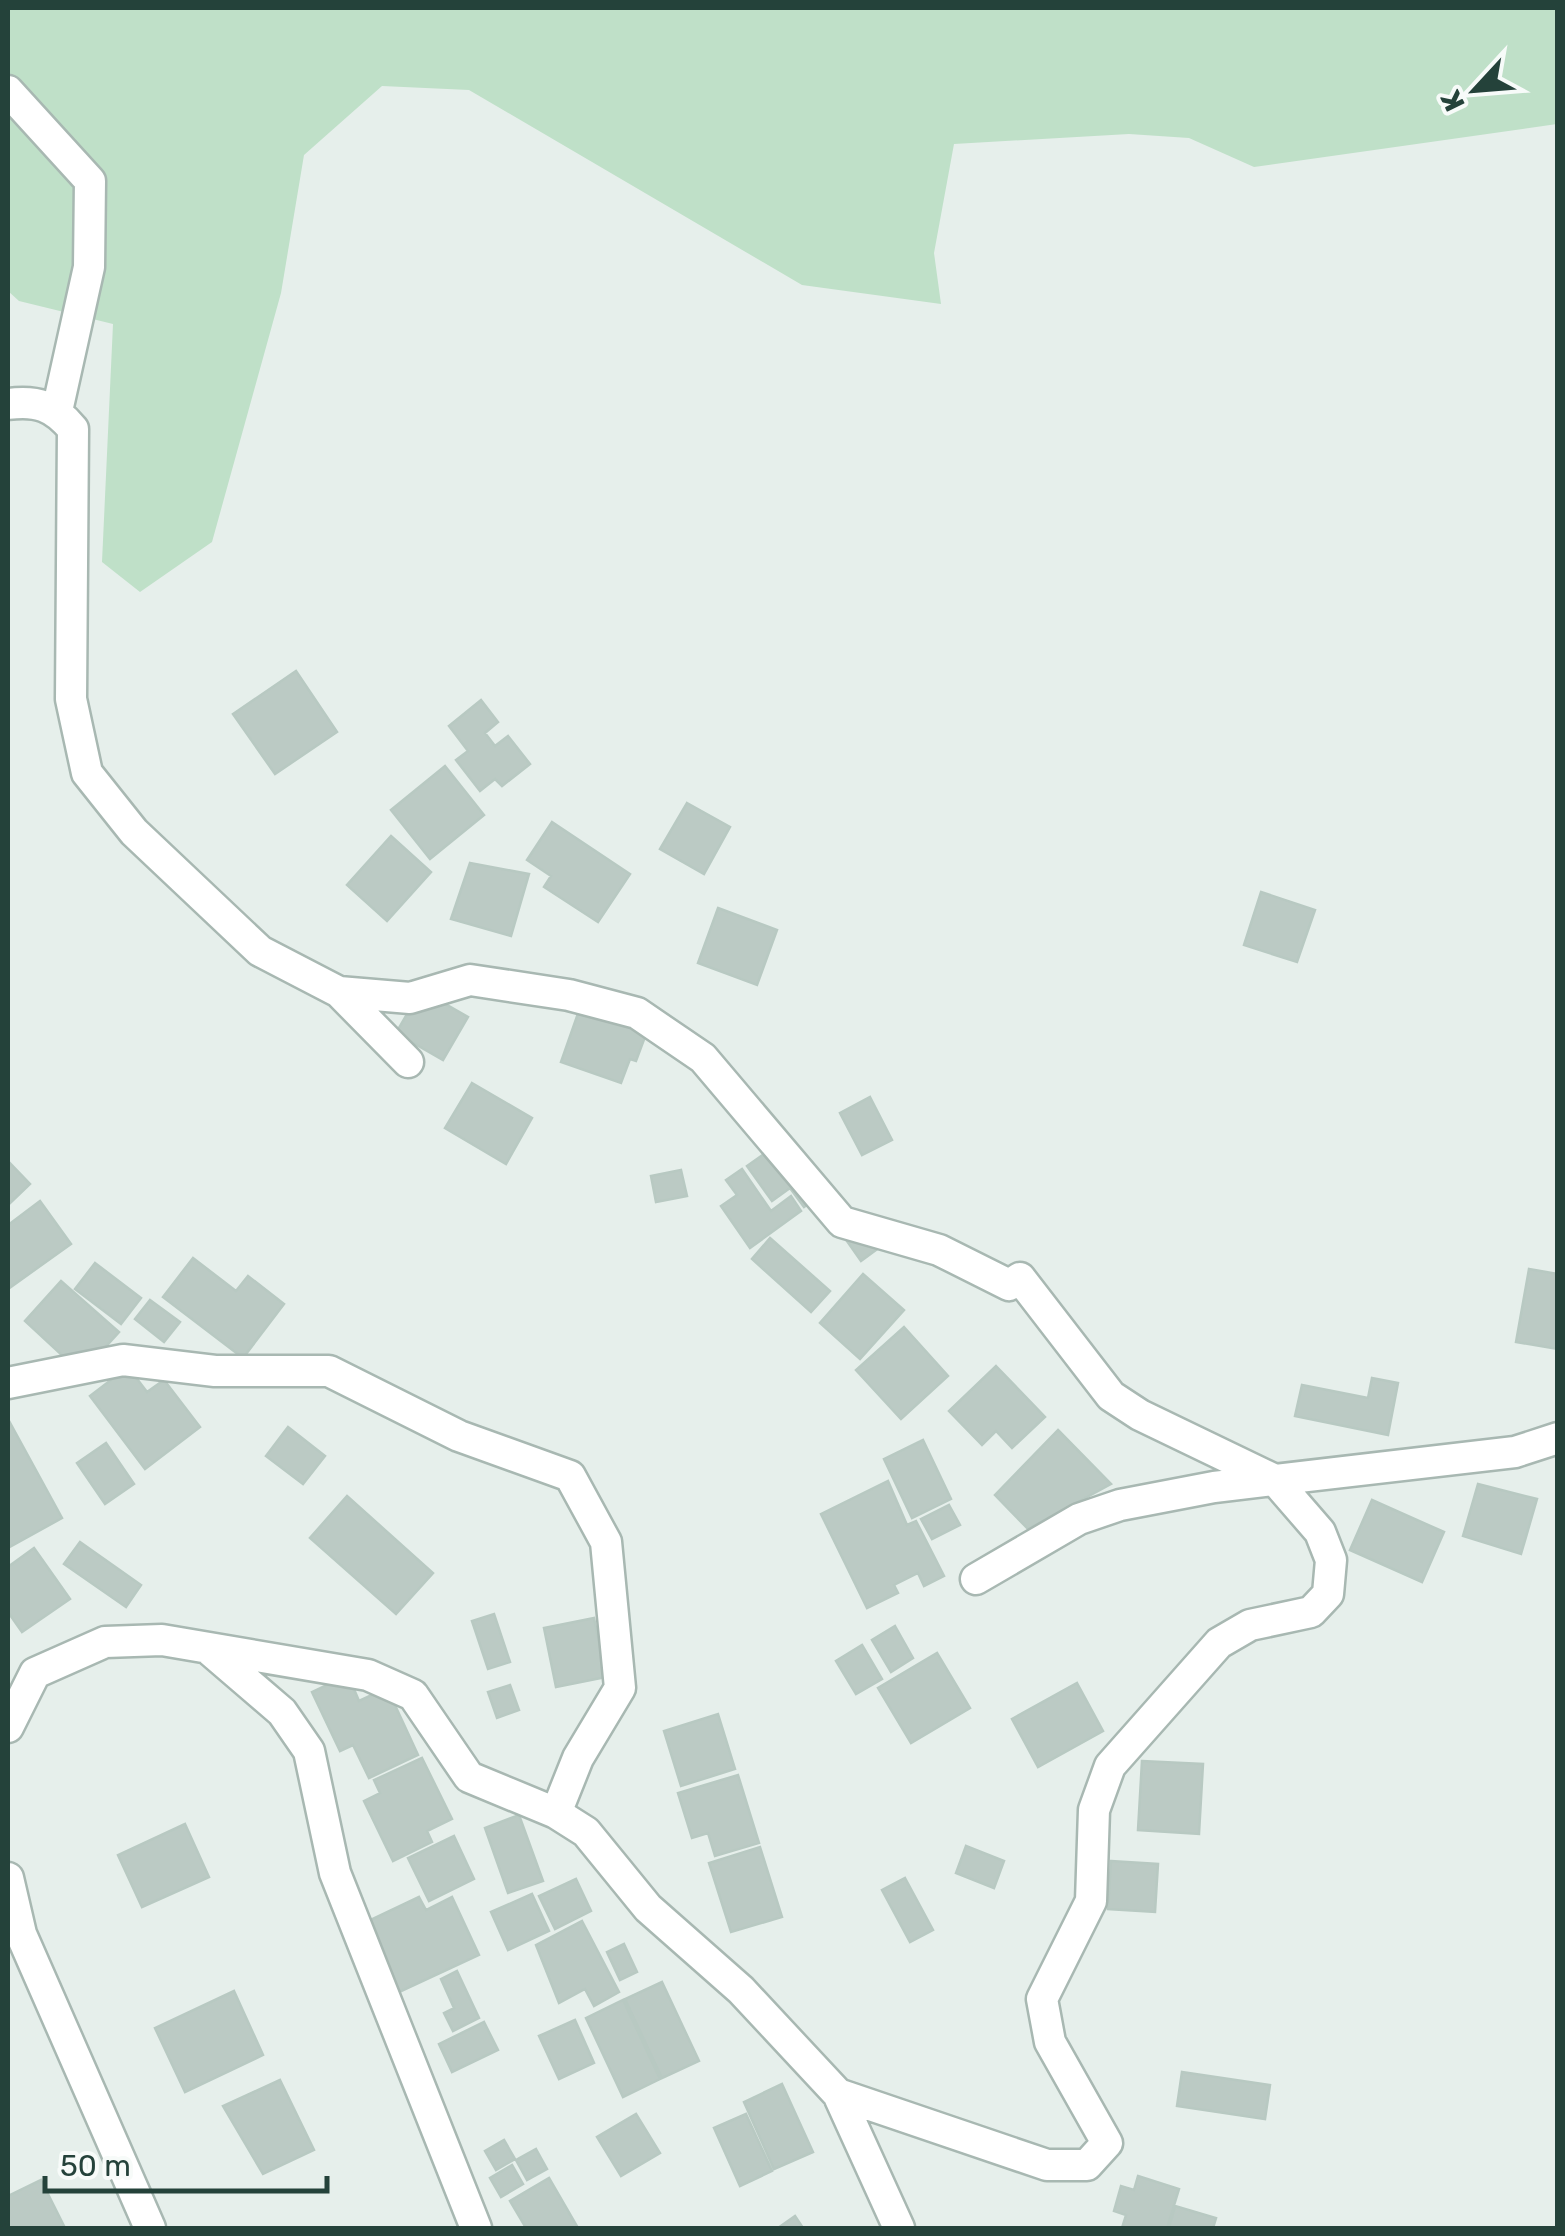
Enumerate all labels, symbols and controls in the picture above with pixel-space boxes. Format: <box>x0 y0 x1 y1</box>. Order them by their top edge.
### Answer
north arrow <box>1425 40 1525 140</box>
text: K <box>1434 85 1472 116</box>
scale bar <box>45 2131 328 2193</box>
text: 50 m <box>60 2148 131 2184</box>

